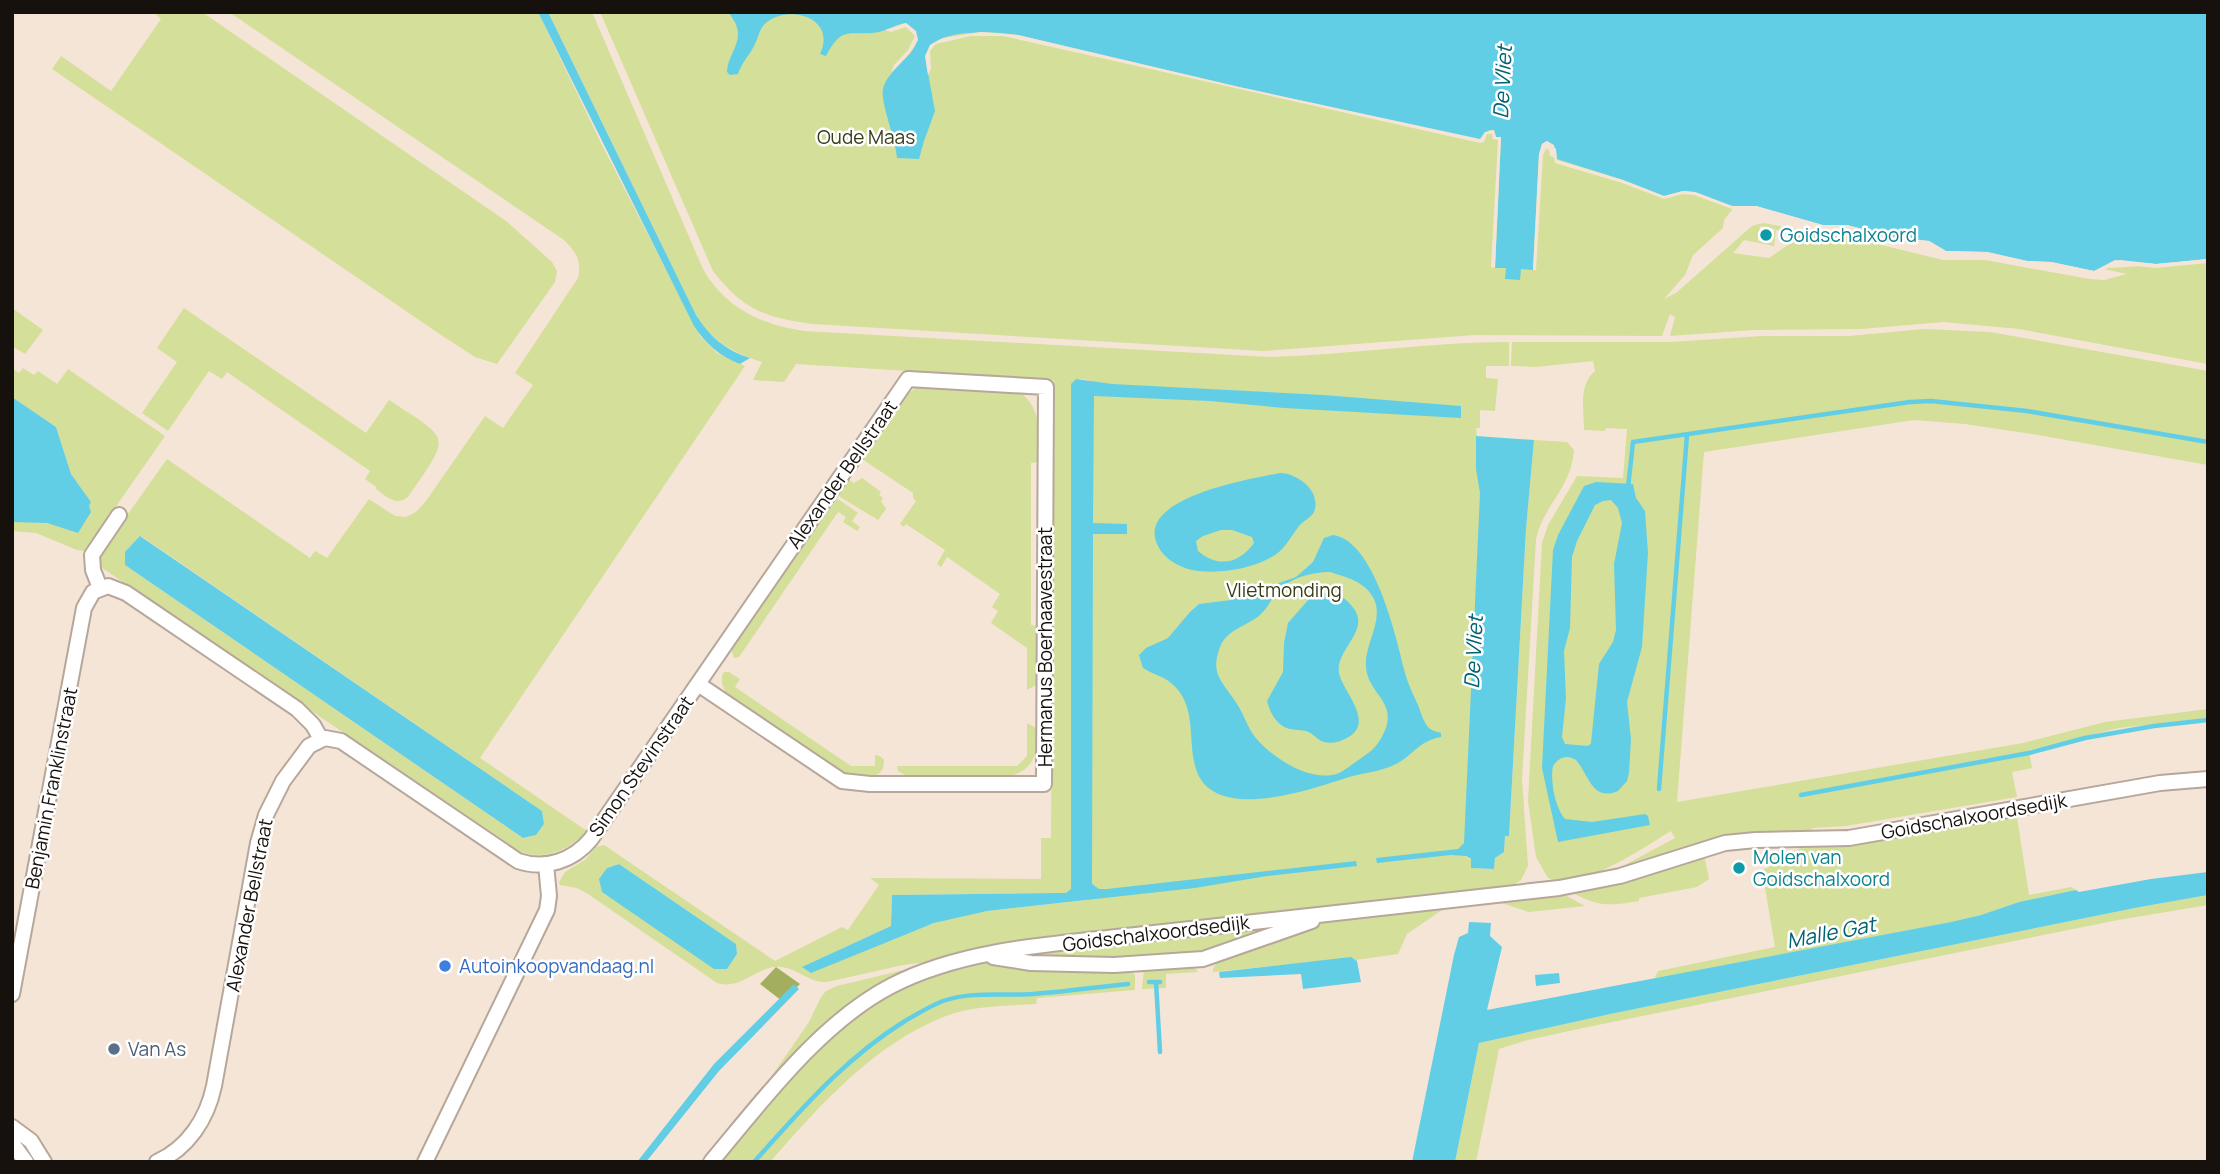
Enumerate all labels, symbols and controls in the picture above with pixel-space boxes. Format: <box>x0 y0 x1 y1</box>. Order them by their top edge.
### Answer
water label: De Vliet <box>1486 42 1518 119</box>
park label: Oude Maas <box>817 124 915 150</box>
place label: Goidschalxoord <box>1780 222 1917 248</box>
marker: Goidschalxoord <box>1758 227 1774 243</box>
street label: Alexander Bellstraat <box>781 394 903 554</box>
street label: Hermanus Boerhaavestraat <box>1032 527 1058 767</box>
park label: Vlietmonding <box>1226 577 1342 603</box>
water label: De Vliet <box>1457 612 1489 689</box>
street label: Benjamin Franklinstraat <box>19 685 83 891</box>
street label: Simon Stevinstraat <box>583 690 699 842</box>
street label: Goidschalxoordsedijk <box>1879 787 2069 845</box>
street label: Alexander Bellstraat <box>219 816 279 994</box>
place label: Molen van Goidschalxoord <box>1753 844 1890 892</box>
marker: Molen van Goidschalxoord <box>1731 860 1747 876</box>
street label: Goidschalxoordsedijk <box>1061 909 1251 957</box>
water label: Malle Gat <box>1784 909 1880 954</box>
place label: Autoinkoopvandaag.nl <box>459 953 654 979</box>
marker: Autoinkoopvandaag.nl <box>437 958 453 974</box>
place label: Van As <box>128 1036 186 1062</box>
marker: Van As <box>106 1041 122 1057</box>

